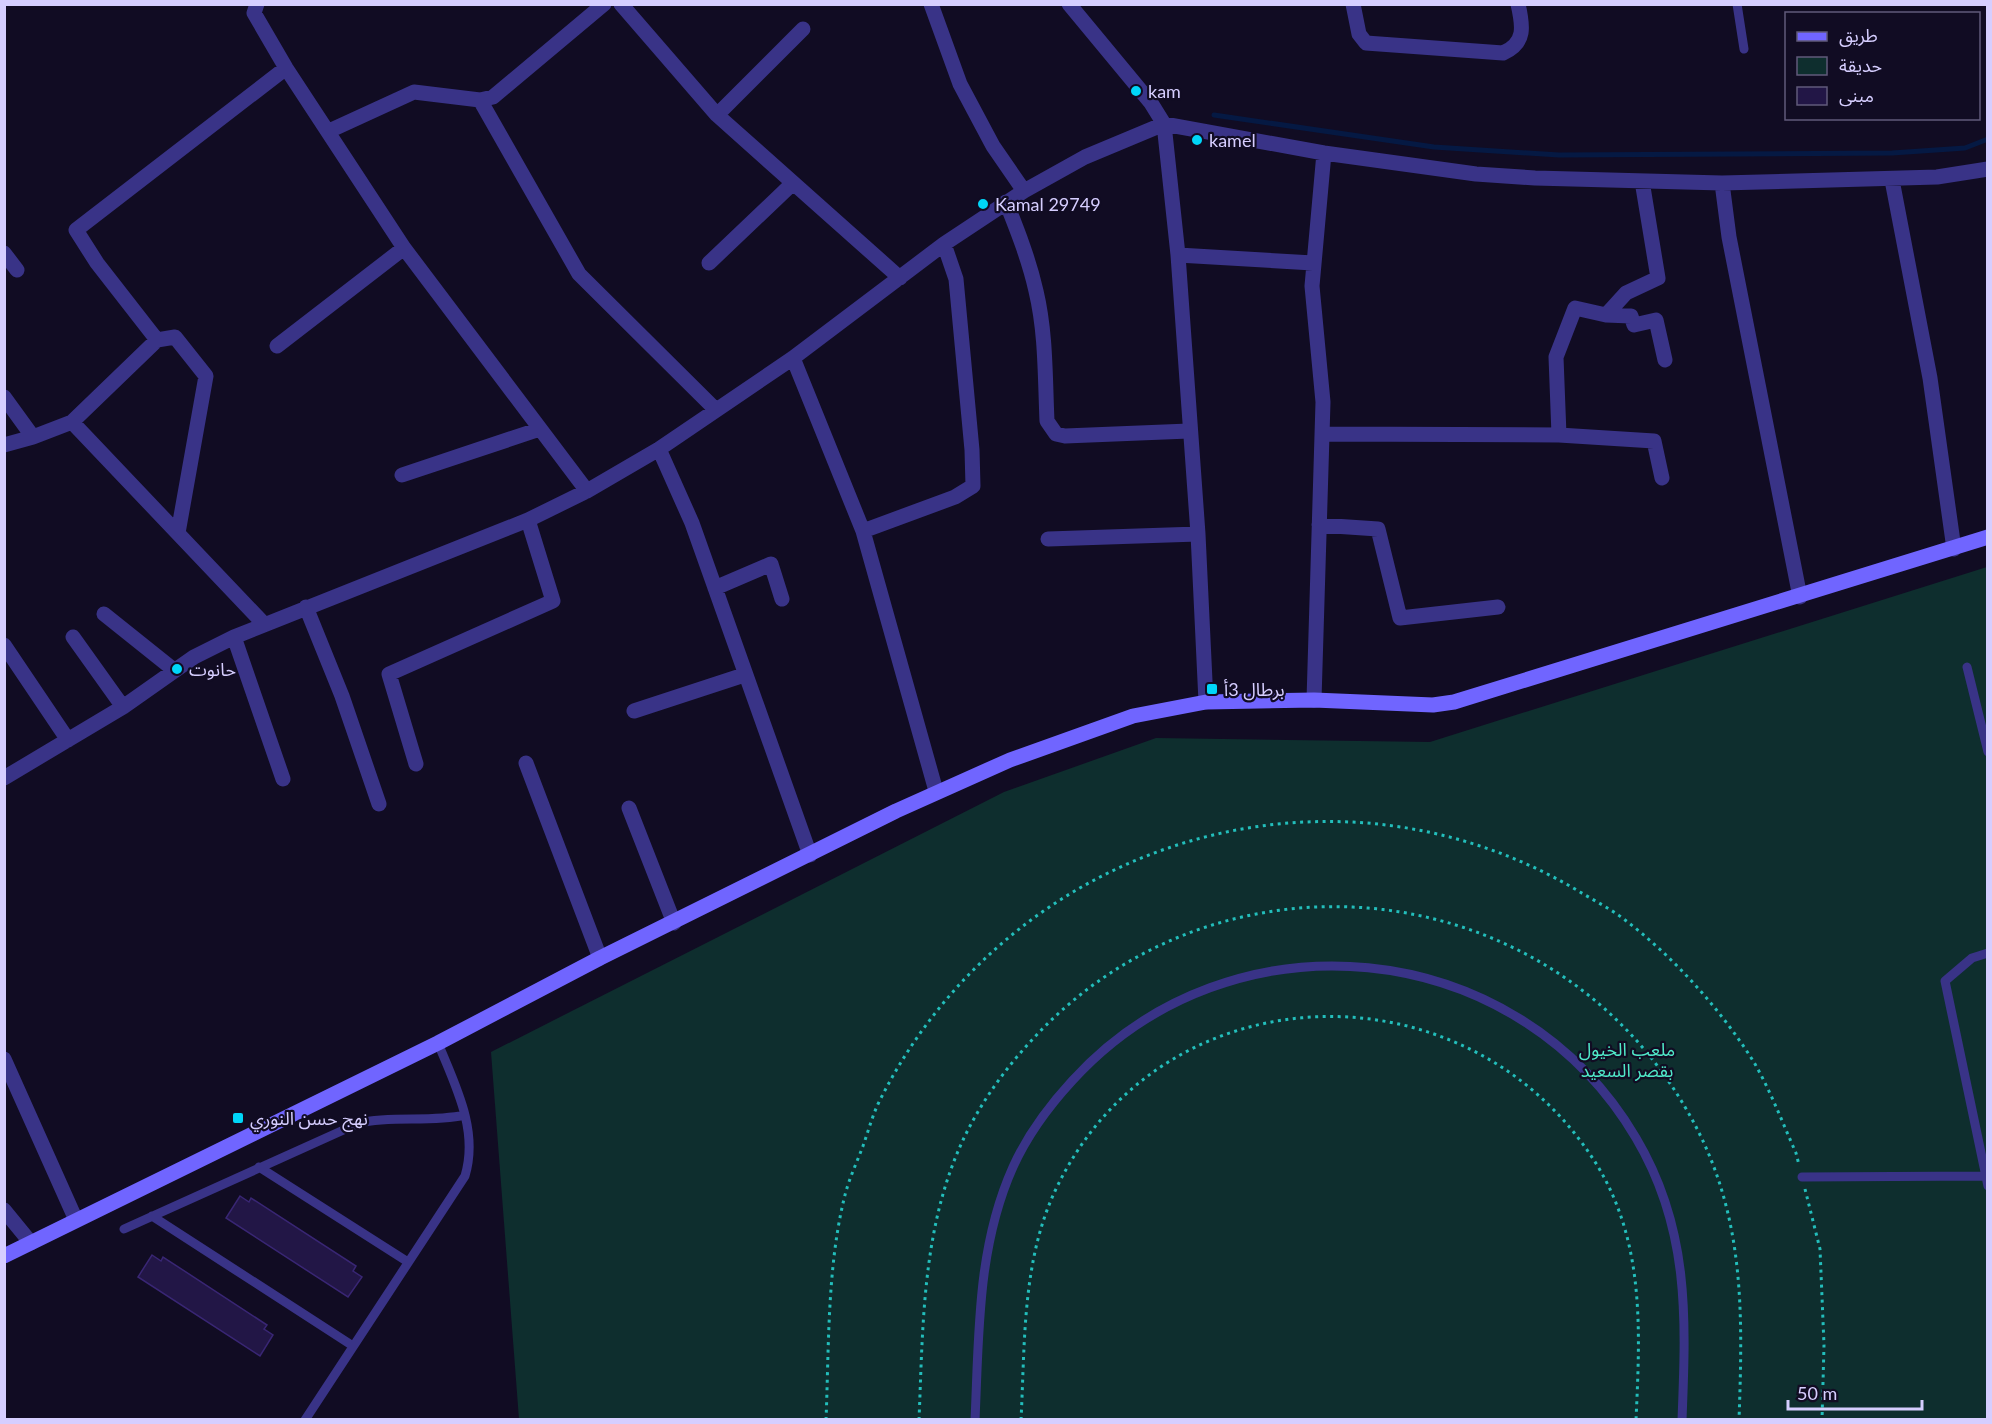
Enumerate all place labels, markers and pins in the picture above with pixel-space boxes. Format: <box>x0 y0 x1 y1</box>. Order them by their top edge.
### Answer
place label: kam <box>1148 80 1181 102</box>
marker: kam <box>1129 84 1143 98</box>
place label: kamel <box>1209 129 1256 151</box>
marker: kamel <box>1190 133 1204 147</box>
place label: Kamal 29749 <box>995 193 1101 215</box>
marker: Kamal 29749 <box>976 197 990 211</box>
place label: حانوت <box>189 658 236 681</box>
marker: حانوت <box>170 662 184 676</box>
place label: برطال 3أ <box>1224 678 1285 701</box>
marker: برطال 3أ <box>1205 682 1219 696</box>
place label: نهج حسن النوري <box>250 1107 368 1132</box>
marker: نهج حسن النوري <box>231 1111 245 1125</box>

